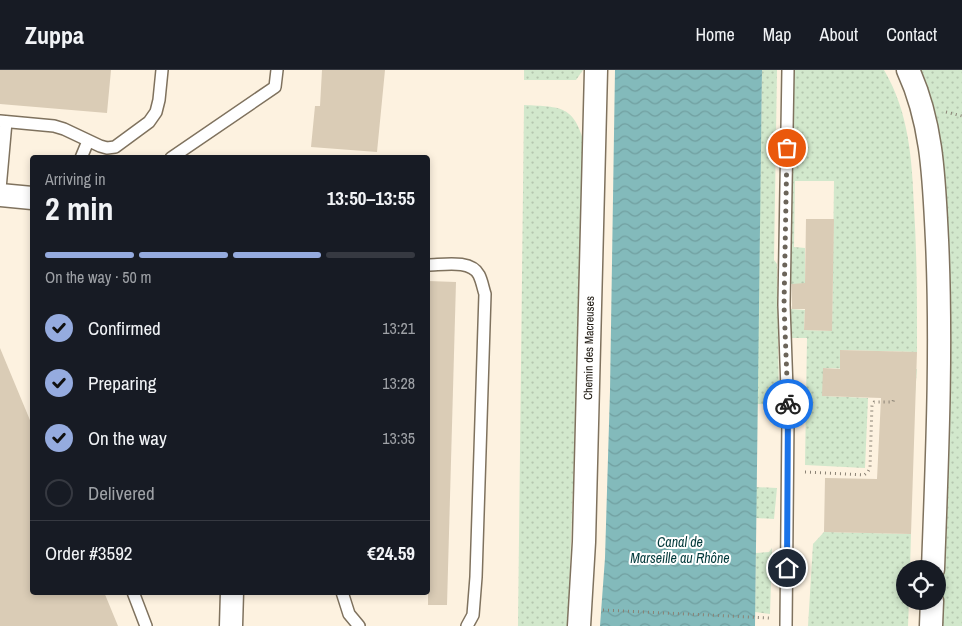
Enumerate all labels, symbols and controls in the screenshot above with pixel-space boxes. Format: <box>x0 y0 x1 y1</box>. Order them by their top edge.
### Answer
text: Zuppa <box>25 19 84 51</box>
text: Home <box>695 22 735 47</box>
text: Map <box>763 22 792 47</box>
text: About <box>820 22 858 47</box>
text: Contact <box>886 22 937 47</box>
pin <box>766 127 808 169</box>
icon: bag <box>773 134 801 162</box>
text: Arriving in <box>45 168 106 190</box>
text: 13:50–13:55 <box>327 185 415 211</box>
text: 2 min <box>45 187 114 230</box>
text: On the way · 50 m <box>45 266 151 288</box>
street label: Chemin des Macreuses <box>580 296 598 400</box>
icon: check <box>45 314 73 342</box>
text: Confirmed <box>88 315 161 341</box>
text: 13:21 <box>382 317 415 339</box>
icon: check <box>45 369 73 397</box>
text: Preparing <box>88 370 156 396</box>
text: 13:28 <box>382 372 415 394</box>
courier <box>763 379 813 429</box>
icon: bike <box>774 390 802 418</box>
icon: check <box>45 424 73 452</box>
text: On the way <box>88 425 167 451</box>
text: 13:35 <box>382 427 415 449</box>
text: Delivered <box>88 480 155 506</box>
water label: Canal de Marseille au Rhône <box>630 533 730 567</box>
text: Order #3592 <box>45 540 132 566</box>
text: €24.59 <box>367 540 415 566</box>
pin <box>766 547 808 589</box>
icon: home <box>773 554 801 582</box>
map controls <box>896 560 946 610</box>
button: locate <box>896 560 946 610</box>

